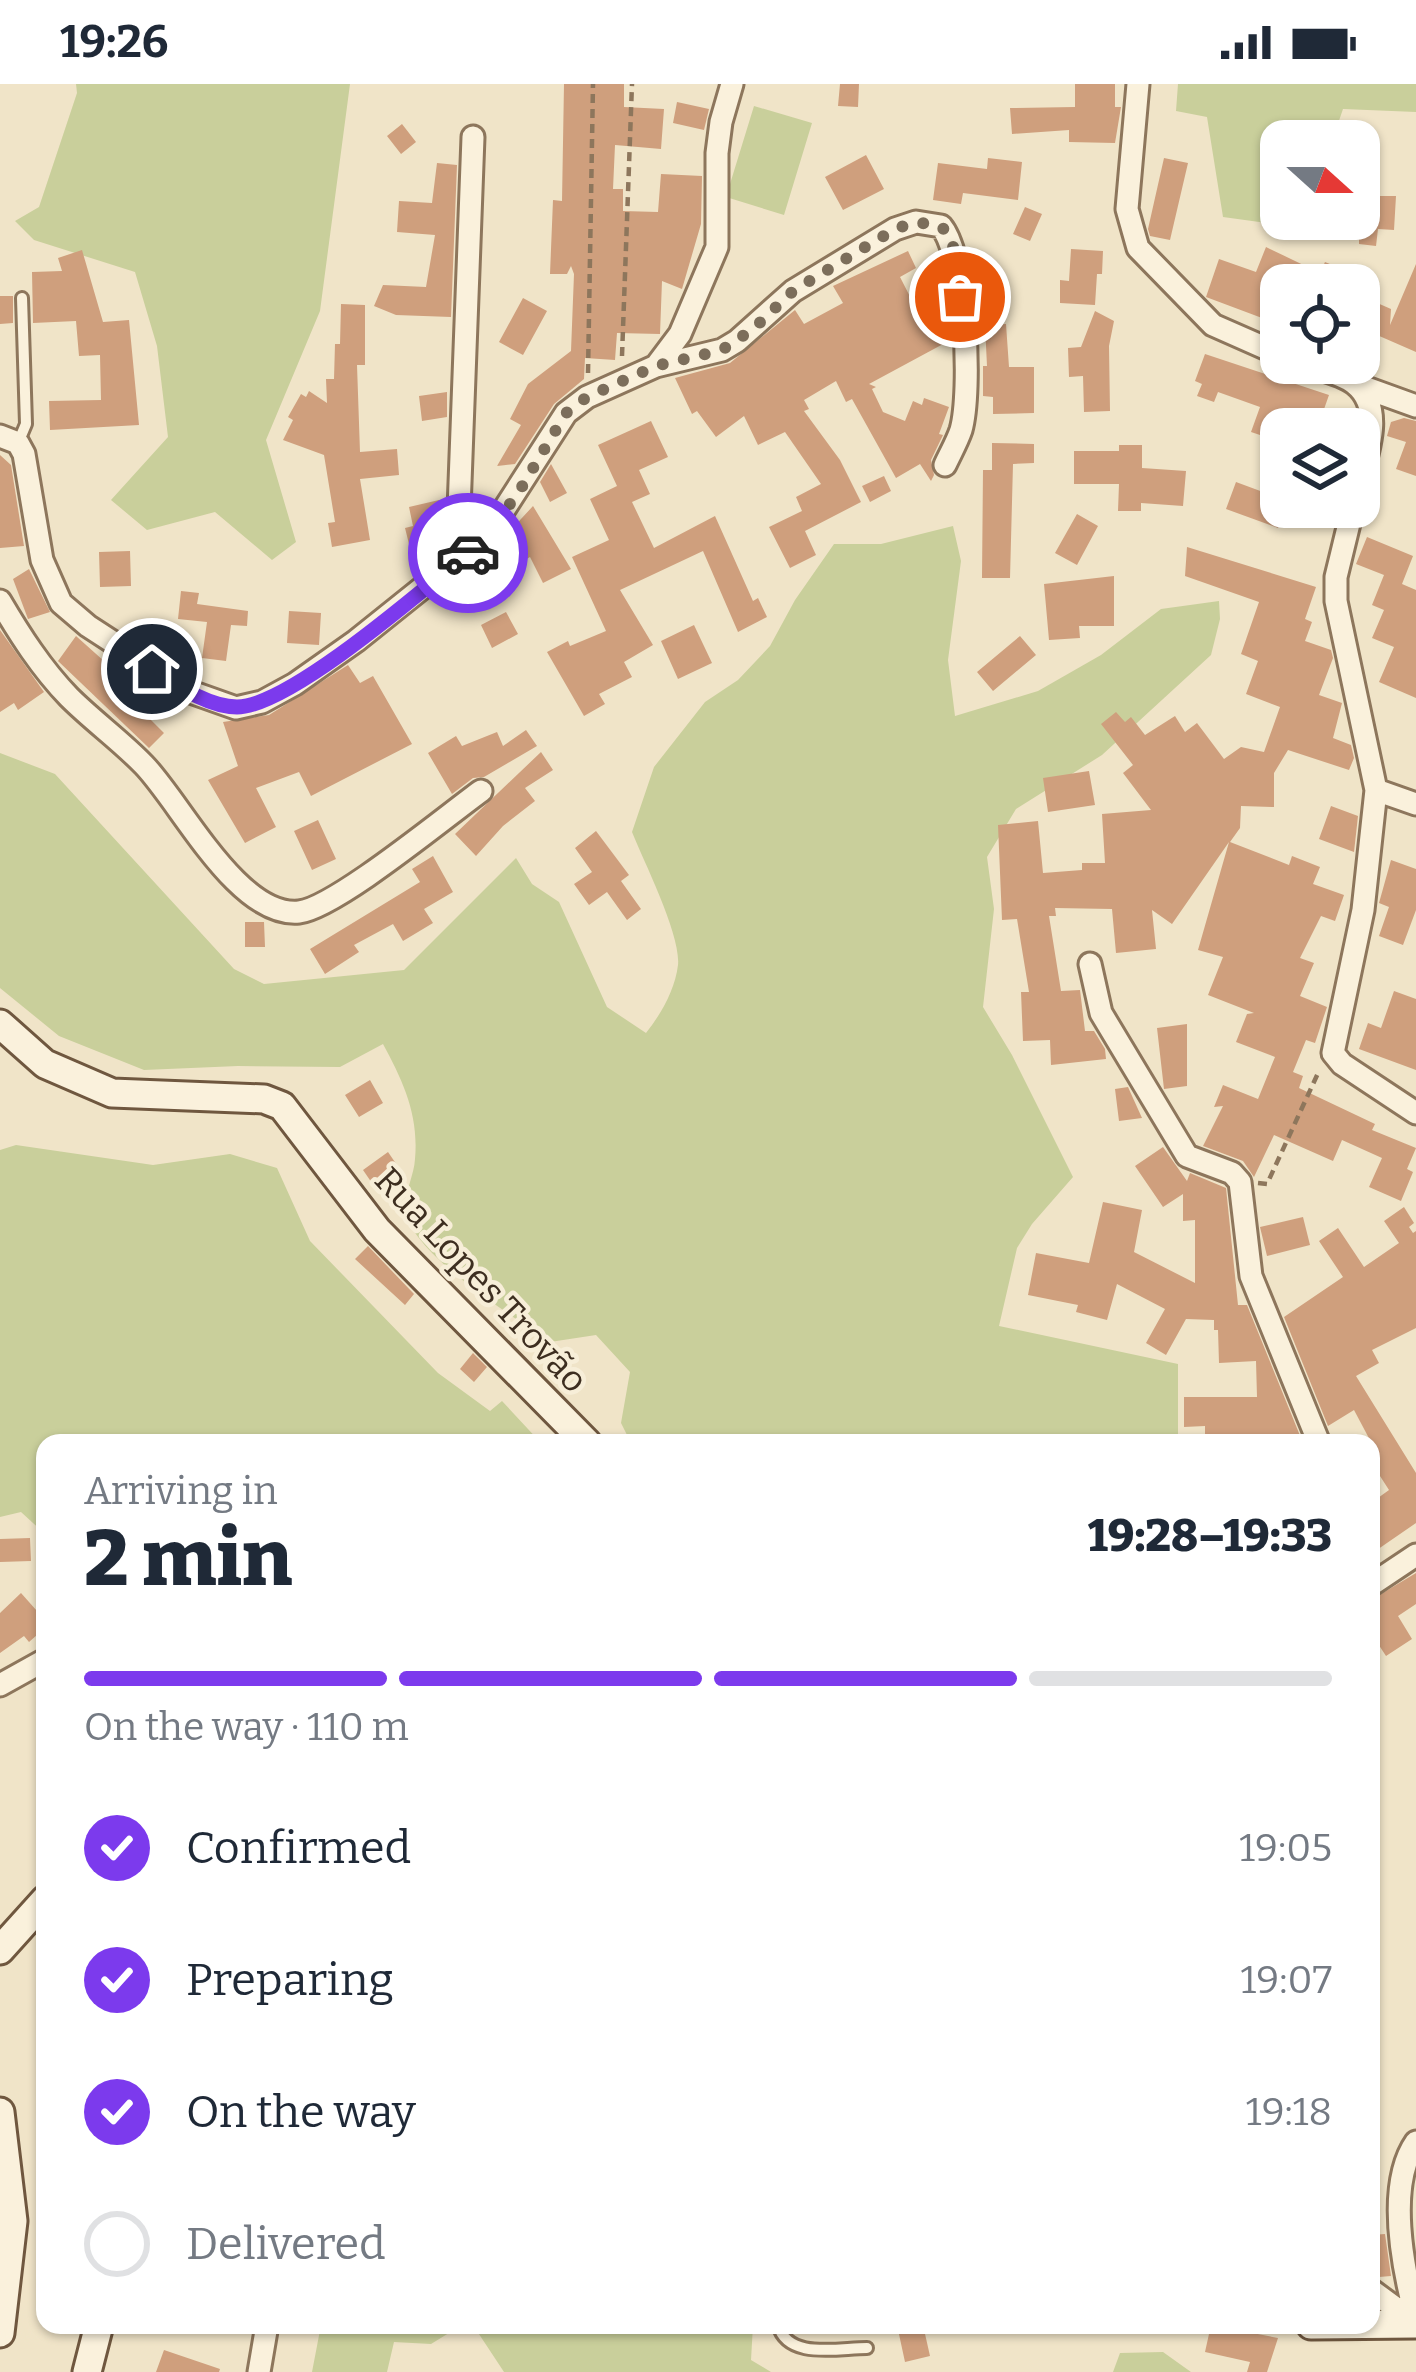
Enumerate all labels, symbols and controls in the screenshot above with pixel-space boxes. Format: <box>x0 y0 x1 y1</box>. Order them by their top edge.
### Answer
text: 19:26 <box>60 15 168 69</box>
north arrow <box>1260 120 1380 240</box>
map controls <box>1260 120 1380 528</box>
pin <box>909 246 1011 348</box>
icon: bag <box>927 264 993 330</box>
button: locate <box>1260 264 1380 384</box>
button: layers <box>1260 408 1380 528</box>
courier <box>408 493 528 613</box>
icon: car <box>435 520 501 586</box>
pin <box>101 618 203 720</box>
icon: home <box>119 636 185 702</box>
street label: Rua Lopes Trovão <box>365 1158 597 1402</box>
text: Arriving in <box>84 1468 278 1514</box>
text: 19:28–19:33 <box>1088 1509 1332 1563</box>
text: 2 min <box>84 1512 293 1606</box>
text: On the way · 110 m <box>84 1704 409 1750</box>
icon: check <box>84 1815 150 1881</box>
text: Confirmed <box>186 1821 411 1875</box>
text: 19:05 <box>1239 1825 1332 1871</box>
icon: check <box>84 1947 150 2013</box>
text: Preparing <box>186 1953 394 2007</box>
text: 19:07 <box>1241 1957 1332 2003</box>
icon: check <box>84 2079 150 2145</box>
text: On the way <box>186 2085 416 2139</box>
text: 19:18 <box>1246 2089 1332 2135</box>
text: Delivered <box>186 2217 386 2271</box>

